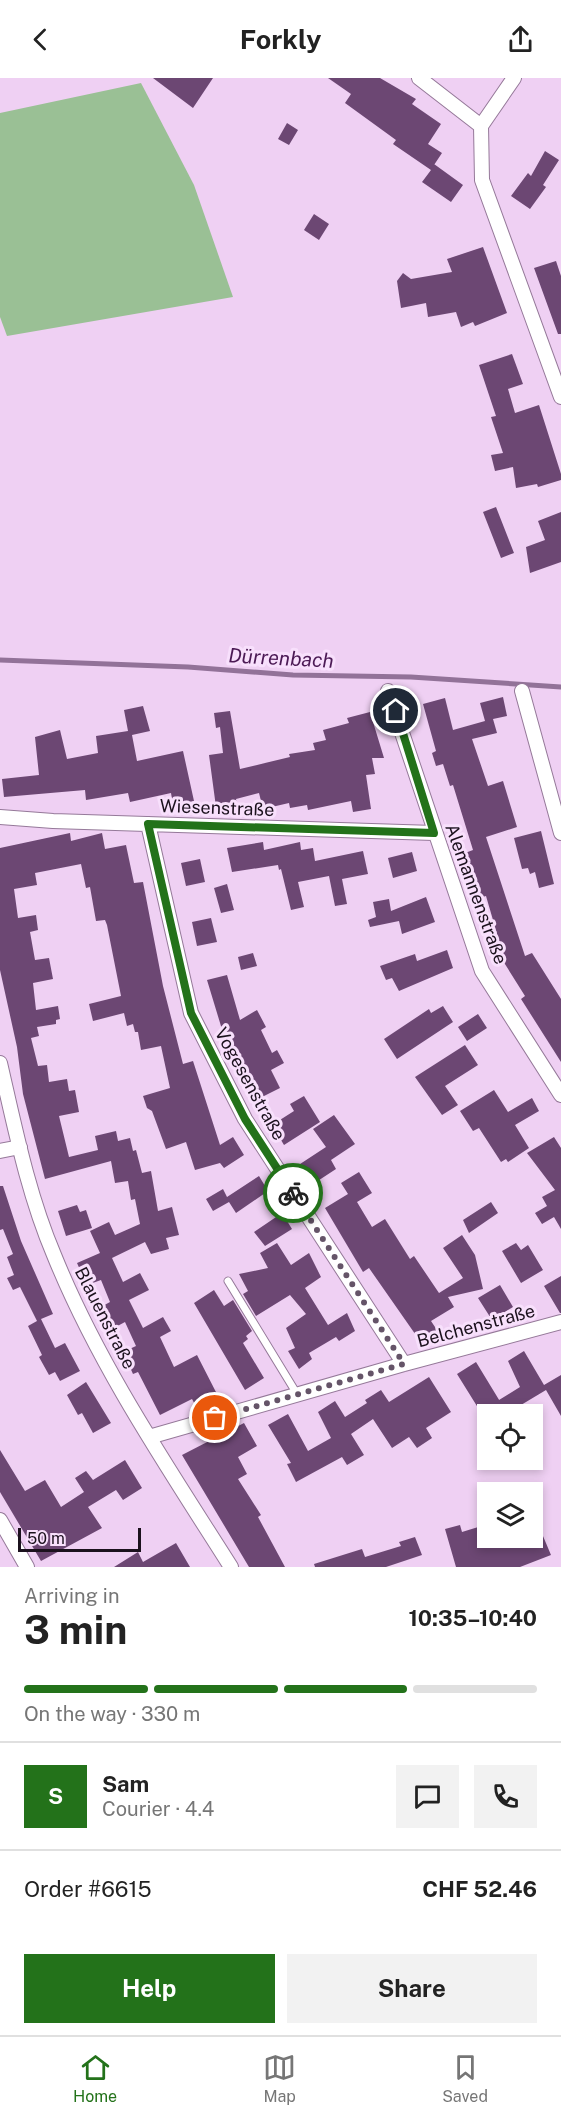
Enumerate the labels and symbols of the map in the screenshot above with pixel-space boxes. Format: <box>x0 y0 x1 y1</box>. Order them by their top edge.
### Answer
water label: Dürrenbach <box>228 643 334 673</box>
pin <box>370 685 421 736</box>
street label: Wiesenstraße <box>159 795 275 820</box>
street label: Alemannenstraße <box>441 821 512 967</box>
street label: Vogesenstraße <box>211 1024 290 1144</box>
courier <box>263 1163 323 1223</box>
street label: Blauenstraße <box>71 1263 140 1372</box>
street label: Belchenstraße <box>415 1300 537 1351</box>
pin <box>189 1392 240 1443</box>
scale bar <box>18 1525 141 1552</box>

